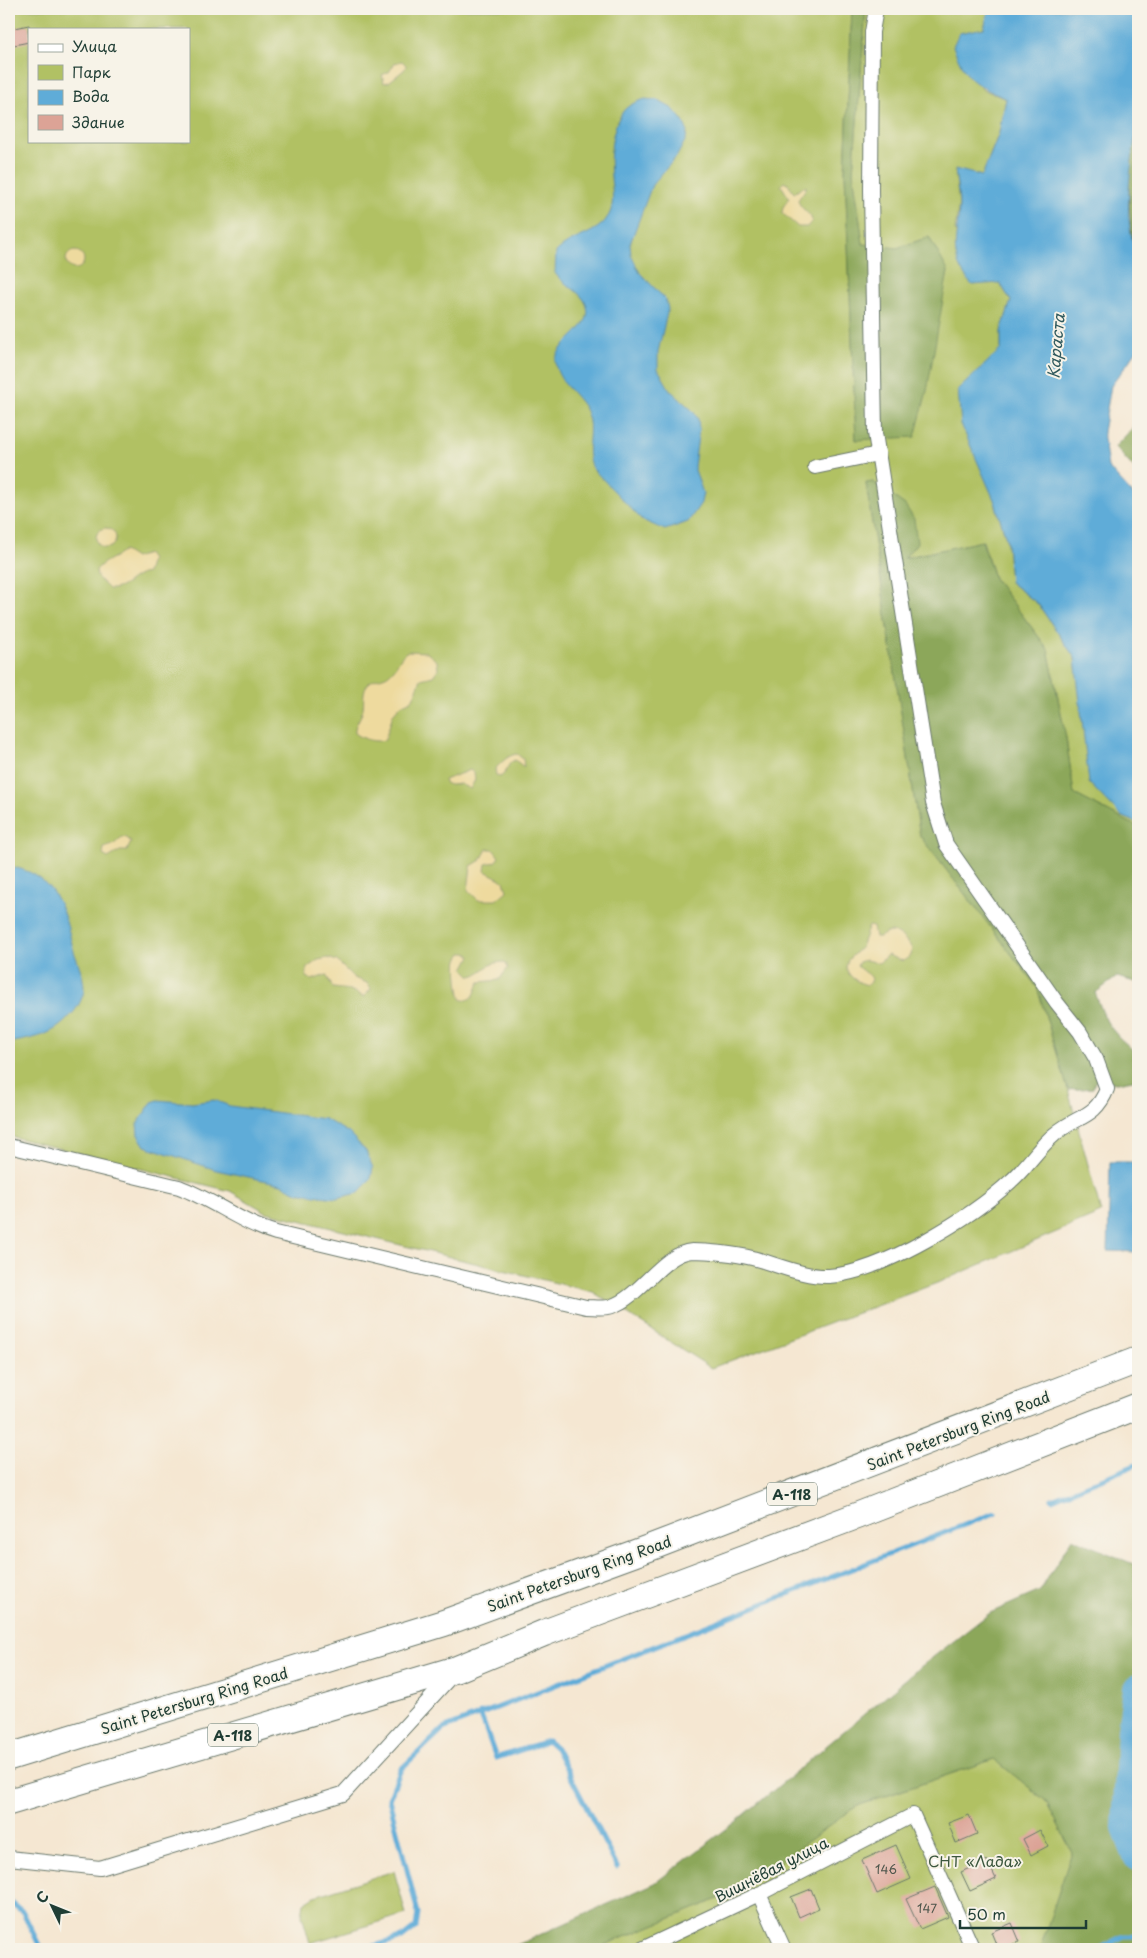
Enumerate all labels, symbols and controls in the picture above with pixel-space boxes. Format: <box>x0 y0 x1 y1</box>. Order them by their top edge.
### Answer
legend <box>28 28 190 142</box>
text: Улица <box>72 34 117 57</box>
text: Парк <box>72 60 111 83</box>
text: Вода <box>72 84 110 107</box>
text: Здание <box>72 110 125 133</box>
water label: Караста <box>1040 311 1070 379</box>
street label: Saint Petersburg Ring Road <box>863 1384 1053 1476</box>
road number: А-118 <box>767 1482 817 1506</box>
street label: Saint Petersburg Ring Road <box>484 1529 674 1617</box>
street label: Saint Petersburg Ring Road <box>97 1661 291 1739</box>
road number: А-118 <box>208 1724 258 1746</box>
street label: Вишнёвая улица <box>710 1830 832 1908</box>
park label: СНТ «Лада» <box>928 1849 1022 1872</box>
house number: 146 <box>875 1860 897 1878</box>
north arrow <box>28 1880 78 1930</box>
text: С <box>31 1886 53 1908</box>
scale bar <box>960 1898 1086 1930</box>
house number: 147 <box>917 1899 937 1917</box>
text: 50 m <box>967 1902 1006 1925</box>

